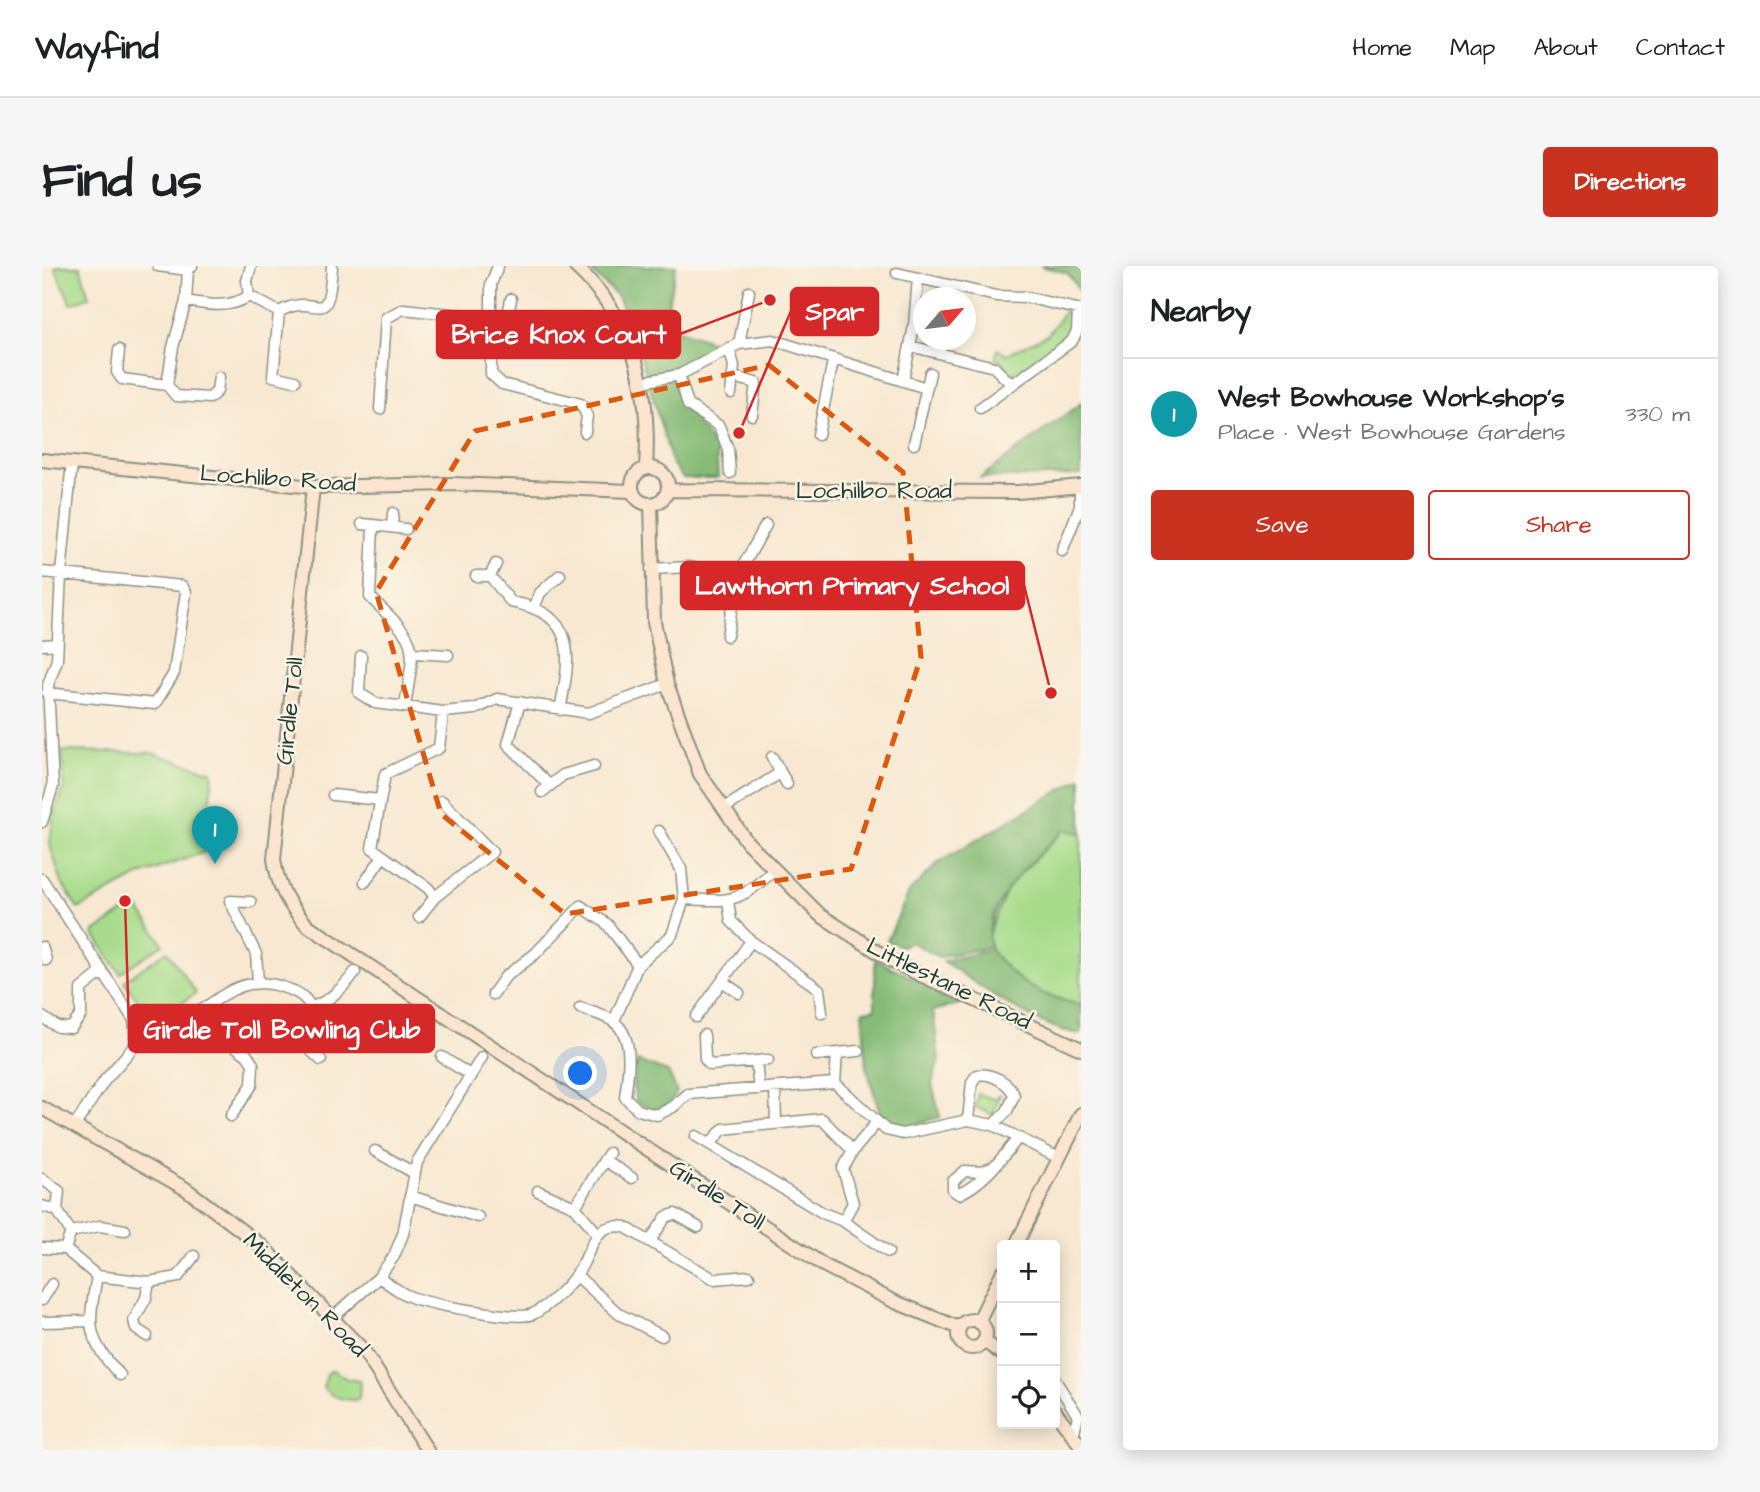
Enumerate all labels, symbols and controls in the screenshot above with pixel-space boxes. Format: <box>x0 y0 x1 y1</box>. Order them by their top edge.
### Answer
text: Wayfind <box>35 25 159 71</box>
text: Home <box>1352 31 1412 65</box>
text: Map <box>1450 31 1495 65</box>
text: About <box>1533 31 1598 65</box>
text: Contact <box>1636 31 1725 65</box>
button: Directions <box>1543 147 1718 217</box>
text: Find us <box>42 148 202 216</box>
north arrow <box>913 287 976 350</box>
callout: Spar <box>791 288 878 335</box>
text: Nearby <box>1151 291 1251 333</box>
text: Spar <box>805 294 865 330</box>
callout: Brice Knox Court <box>437 311 680 358</box>
text: Brice Knox Court <box>452 317 667 353</box>
text: West Bowhouse Workshop's <box>1218 380 1565 416</box>
text: 1 <box>1173 398 1175 430</box>
text: 330 m <box>1625 398 1690 430</box>
text: Place · West Bowhouse Gardens <box>1218 416 1565 448</box>
street label: Lochlibo Road <box>199 457 357 501</box>
street label: Lochilbo Road <box>796 474 952 508</box>
button: Save <box>1151 490 1414 560</box>
button: Share <box>1428 490 1690 560</box>
callout: Lawthorn Primary School <box>681 562 1024 609</box>
text: Lawthorn Primary School <box>695 568 1009 607</box>
street label: Girdle Toll <box>267 655 313 767</box>
pin: 1 <box>192 806 238 864</box>
street label: Littlestane Road <box>861 929 1037 1039</box>
callout: Girdle Toll Bowling Club <box>129 1005 434 1052</box>
text: Girdle Toll Bowling Club <box>144 1012 421 1051</box>
your location <box>563 1056 597 1090</box>
street label: Girdle Toll <box>662 1151 772 1239</box>
street label: Middleton Road <box>235 1225 375 1365</box>
map controls <box>997 1240 1060 1429</box>
button: + <box>997 1240 1060 1303</box>
button: − <box>997 1303 1060 1366</box>
button: locate <box>997 1366 1060 1429</box>

